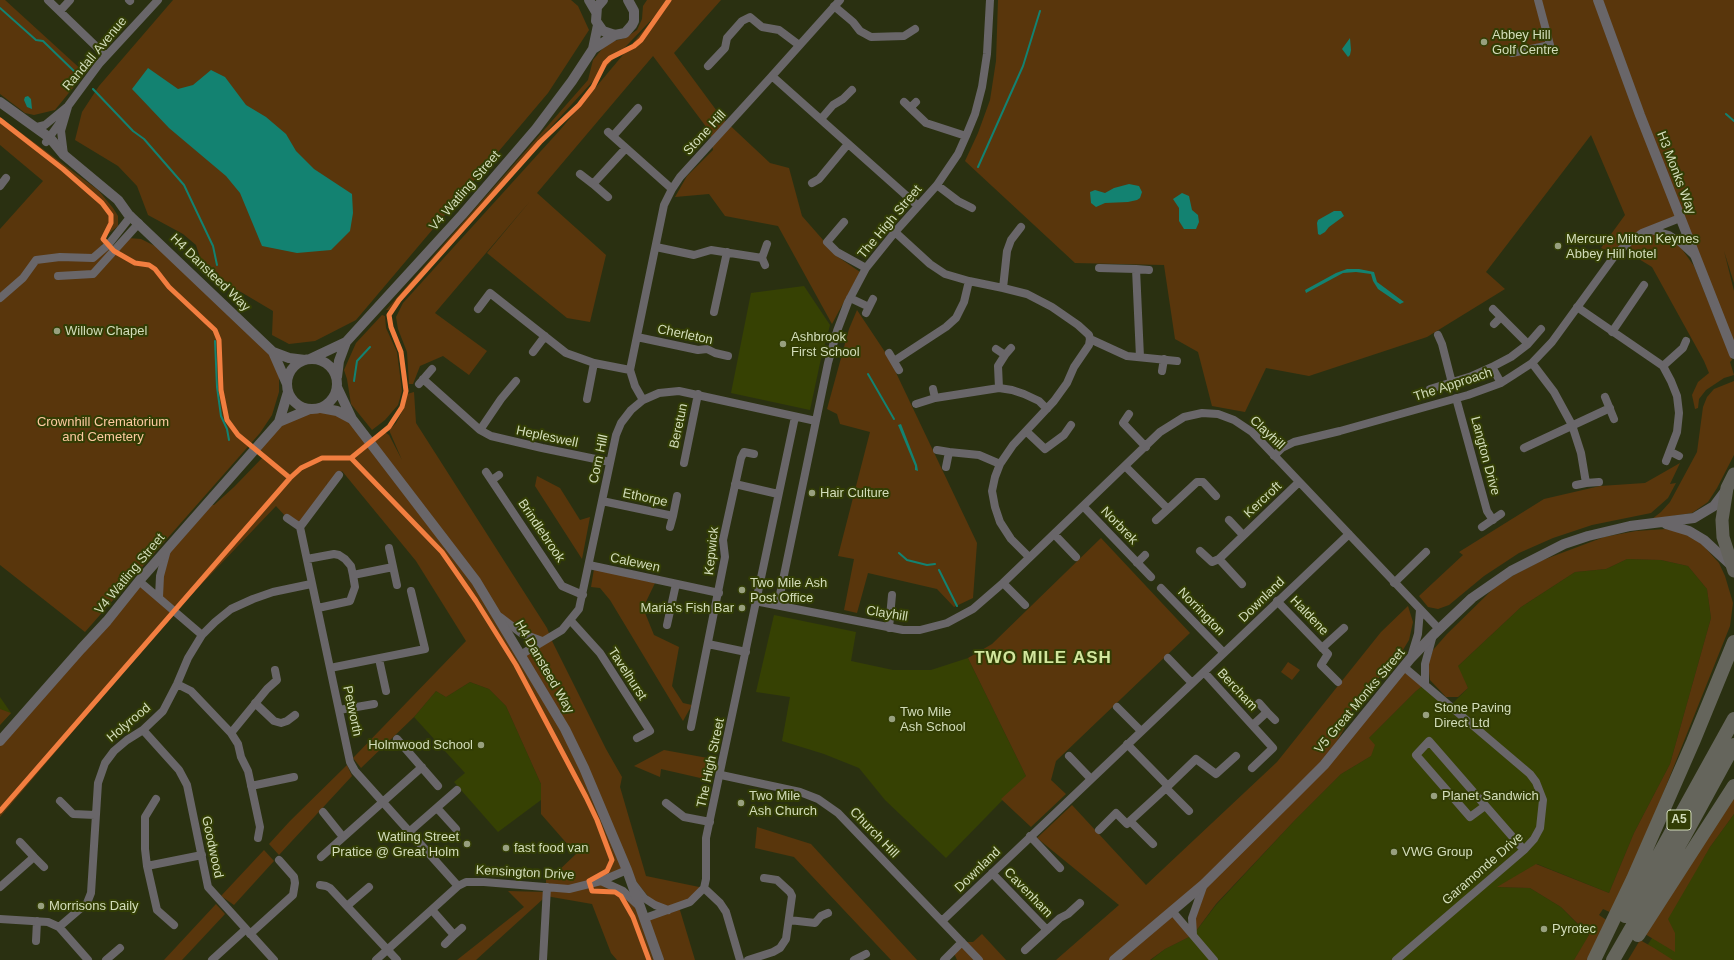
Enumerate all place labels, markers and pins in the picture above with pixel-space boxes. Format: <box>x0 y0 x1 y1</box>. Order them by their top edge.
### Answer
place label: Abbey Hill Golf Centre <box>1492 27 1558 58</box>
marker: Abbey Hill Golf Centre <box>1479 37 1489 47</box>
place label: Mercure Milton Keynes Abbey Hill hotel <box>1566 231 1699 262</box>
marker: Mercure Milton Keynes Abbey Hill hotel <box>1553 241 1563 251</box>
place label: Willow Chapel <box>65 323 147 339</box>
marker: Willow Chapel <box>52 326 62 336</box>
place label: Ashbrook First School <box>791 329 860 360</box>
marker: Ashbrook First School <box>778 339 788 349</box>
place label: Hair Culture <box>820 485 889 501</box>
marker: Hair Culture <box>807 488 817 498</box>
place label: Two Mile Ash Post Office <box>750 575 827 606</box>
marker: Two Mile Ash Post Office <box>737 585 747 595</box>
place label: Maria's Fish Bar <box>640 600 734 616</box>
marker: Maria's Fish Bar <box>737 603 747 613</box>
place label: Stone Paving Direct Ltd <box>1434 700 1511 731</box>
place label: Two Mile Ash School <box>900 704 966 735</box>
marker: Stone Paving Direct Ltd <box>1421 710 1431 720</box>
marker: Two Mile Ash School <box>887 714 897 724</box>
place label: Holmwood School <box>368 737 473 753</box>
marker: Holmwood School <box>476 740 486 750</box>
place label: Two Mile Ash Church <box>749 788 817 819</box>
place label: Planet Sandwich <box>1442 788 1539 804</box>
marker: Planet Sandwich <box>1429 791 1439 801</box>
marker: Two Mile Ash Church <box>736 798 746 808</box>
place label: Watling Street Pratice @ Great Holm <box>332 829 459 860</box>
marker: Watling Street Pratice @ Great Holm <box>462 839 472 849</box>
place label: fast food van <box>514 840 588 856</box>
marker: fast food van <box>501 843 511 853</box>
place label: VWG Group <box>1402 844 1473 860</box>
marker: VWG Group <box>1389 847 1399 857</box>
place label: Morrisons Daily <box>49 898 139 914</box>
marker: Morrisons Daily <box>36 901 46 911</box>
place label: Pyrotec <box>1552 921 1596 937</box>
marker: Pyrotec <box>1539 924 1549 934</box>

